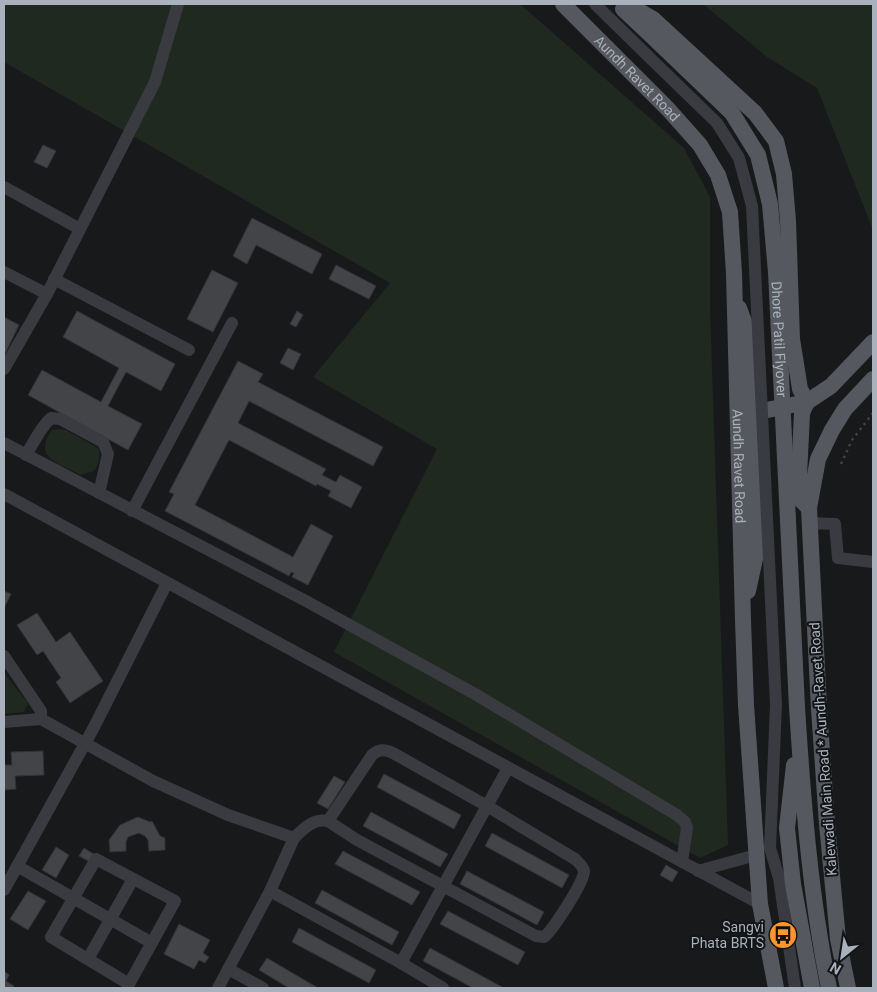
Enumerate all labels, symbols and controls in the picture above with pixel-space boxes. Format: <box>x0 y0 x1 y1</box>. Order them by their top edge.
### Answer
street label: Aundh Ravet Road <box>591 32 683 124</box>
street label: Dhore Patil Flyover <box>768 281 790 398</box>
street label: Aundh Ravet Road <box>730 409 748 524</box>
street label: Kalewadi Main Road * Aundh-Ravet Road <box>806 622 840 876</box>
place label: Sangvi Phata BRTS <box>691 919 764 951</box>
bus stop icon: Sangvi Phata BRTS <box>768 920 798 950</box>
north arrow <box>817 932 867 982</box>
text: N <box>827 959 844 978</box>

